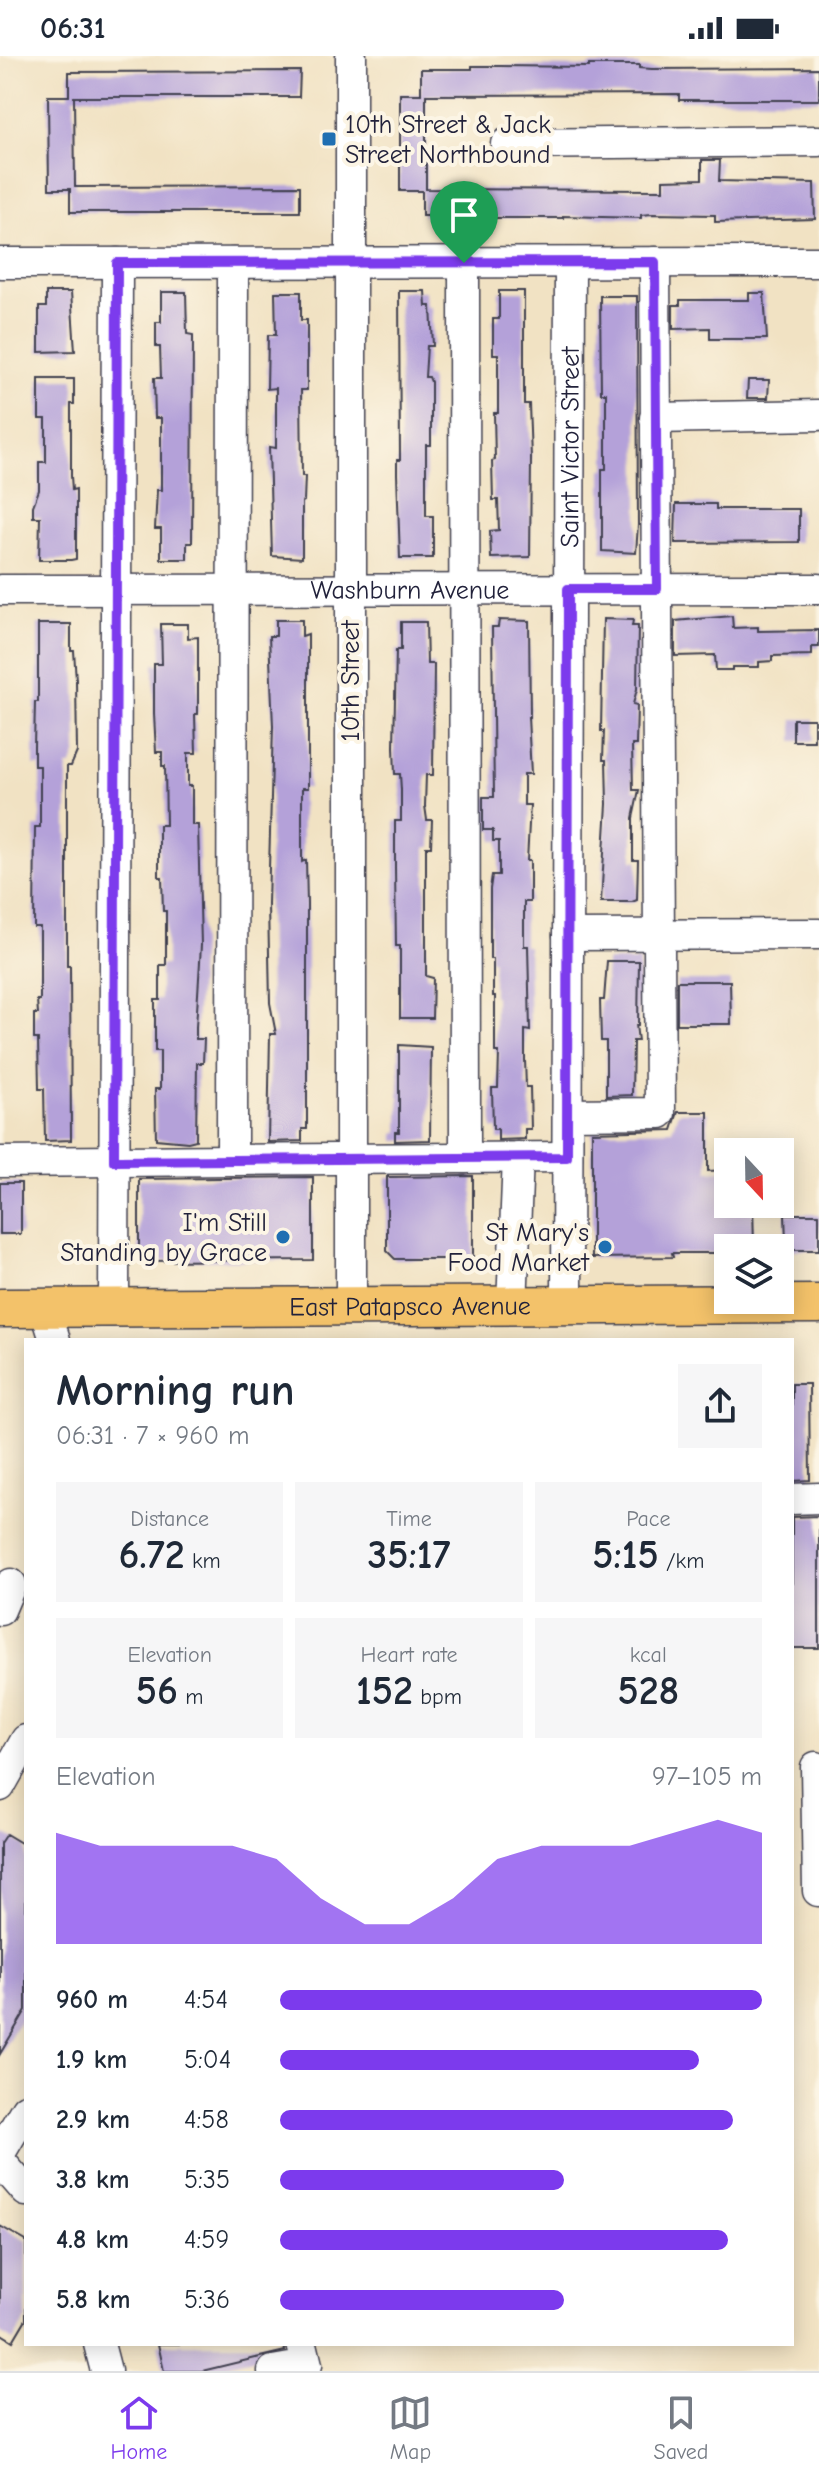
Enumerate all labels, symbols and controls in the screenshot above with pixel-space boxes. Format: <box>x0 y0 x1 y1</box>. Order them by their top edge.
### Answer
text: 06:31 <box>40 11 106 46</box>
place label: 10th Street & Jack Street Northbound <box>345 110 551 170</box>
marker: 10th Street & Jack Street Northbound <box>320 130 338 148</box>
pin <box>430 181 498 263</box>
icon: arrive <box>442 193 486 237</box>
street label: Saint Victor Street <box>555 345 586 548</box>
street label: Washburn Avenue <box>311 575 509 606</box>
street label: 10th Street <box>336 619 366 742</box>
north arrow <box>714 1138 794 1218</box>
map controls <box>714 1138 794 1314</box>
place label: I'm Still Standing by Grace <box>60 1208 267 1268</box>
place label: St Mary's Food Market <box>447 1218 591 1278</box>
marker: I'm Still Standing by Grace <box>274 1228 292 1246</box>
button: layers <box>714 1234 794 1314</box>
marker: St Mary's Food Market <box>596 1238 614 1256</box>
street label: East Patapsco Avenue <box>289 1291 531 1323</box>
button: share <box>678 1364 762 1448</box>
text: Morning run <box>56 1365 295 1416</box>
text: 06:31 · 7 × 960 m <box>56 1421 249 1451</box>
text: Distance <box>130 1506 209 1532</box>
text: Time <box>386 1506 432 1532</box>
text: Pace <box>626 1506 671 1532</box>
text: 6.72 <box>119 1532 185 1578</box>
text: 35:17 <box>368 1532 450 1578</box>
text: 5:15 <box>592 1532 659 1578</box>
text: km <box>185 1548 221 1574</box>
text: /km <box>659 1548 704 1574</box>
text: Elevation <box>128 1642 212 1668</box>
text: Heart rate <box>360 1642 457 1668</box>
text: kcal <box>630 1642 667 1668</box>
text: 56 <box>136 1668 178 1714</box>
text: 152 <box>356 1668 413 1714</box>
text: 528 <box>618 1668 679 1714</box>
text: m <box>178 1684 204 1710</box>
text: bpm <box>413 1684 462 1710</box>
text: Elevation <box>56 1762 156 1792</box>
text: 97–105 m <box>652 1762 762 1792</box>
text: 960 m <box>56 1985 128 2015</box>
text: 4:54 <box>184 1985 228 2015</box>
text: 1.9 km <box>56 2045 127 2075</box>
text: 5:04 <box>184 2045 231 2075</box>
text: 2.9 km <box>56 2105 130 2135</box>
text: 4:58 <box>184 2105 229 2135</box>
text: 3.8 km <box>56 2165 129 2195</box>
text: 5:35 <box>184 2165 230 2195</box>
text: 4.8 km <box>56 2225 129 2255</box>
text: 4:59 <box>184 2225 229 2255</box>
text: 5.8 km <box>56 2285 130 2315</box>
text: 5:36 <box>184 2285 230 2315</box>
tab: Home <box>111 2391 167 2465</box>
tab: Map <box>388 2391 432 2465</box>
tab: Saved <box>654 2391 708 2465</box>

